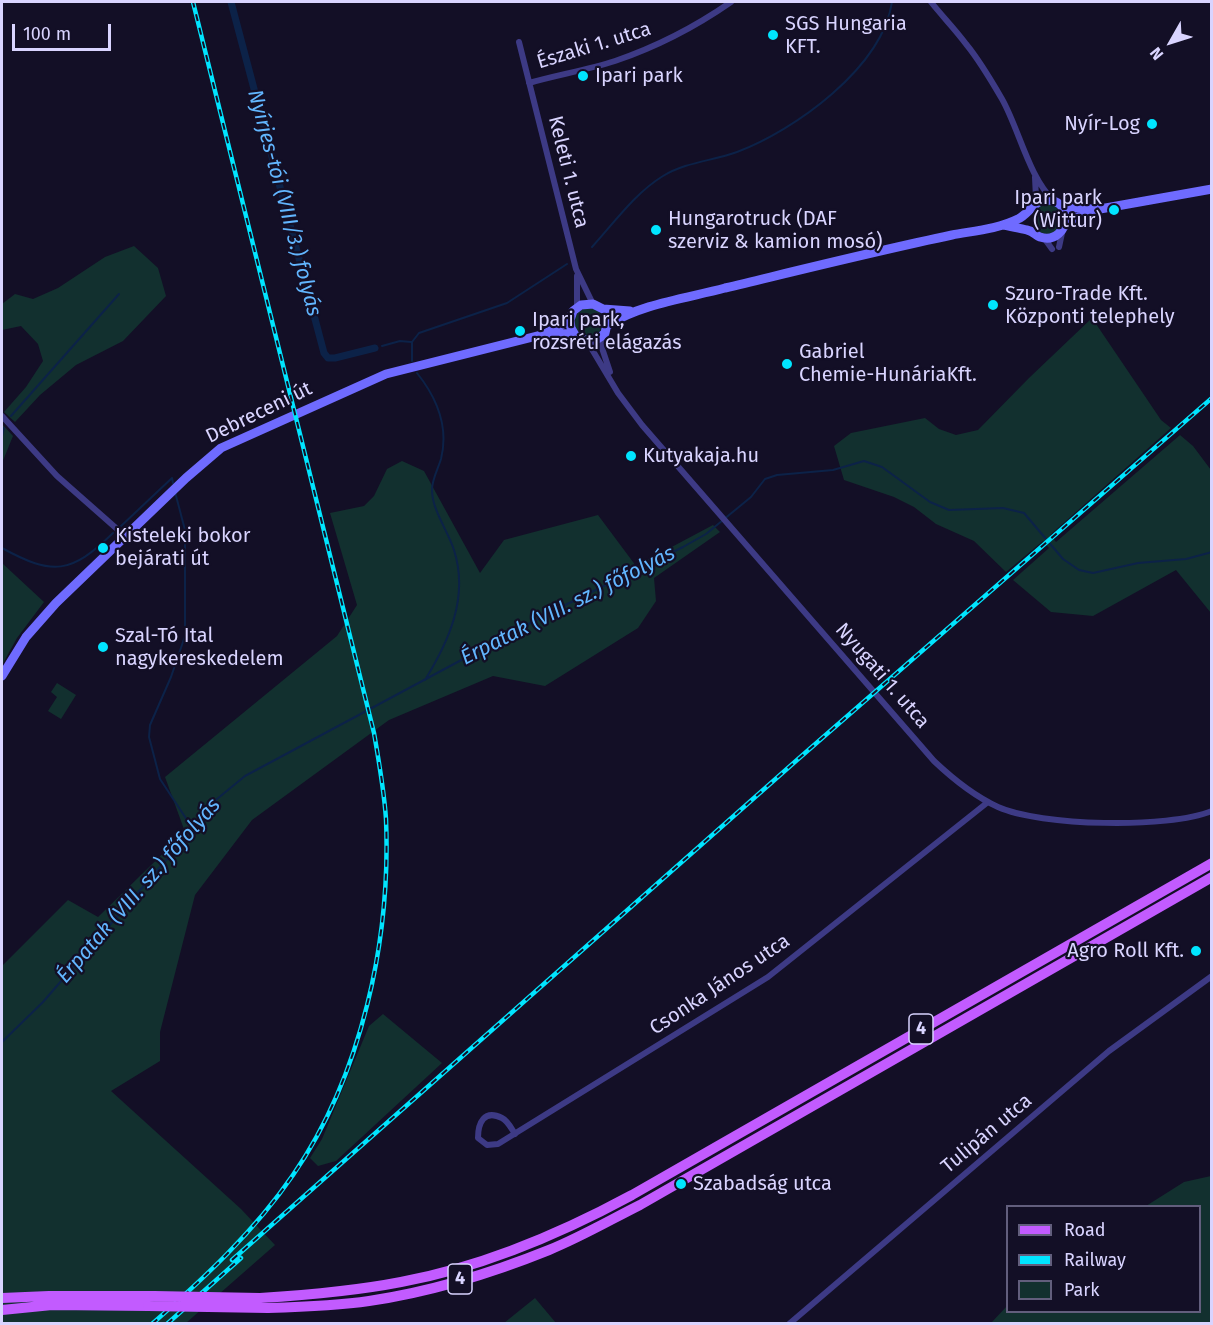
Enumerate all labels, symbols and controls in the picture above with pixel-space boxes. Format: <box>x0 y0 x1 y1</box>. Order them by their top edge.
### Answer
scale bar <box>15 12 114 50</box>
place label: SGS Hungaria KFT. <box>785 12 907 59</box>
north arrow <box>1141 12 1201 72</box>
street label: Északi 1. utca <box>534 17 654 75</box>
text: 100 m <box>23 23 71 45</box>
marker: SGS Hungaria KFT. <box>766 28 780 42</box>
text: N <box>1146 44 1167 64</box>
place label: Ipari park <box>595 64 683 88</box>
marker: Ipari park <box>576 69 590 83</box>
water label: Nyírjes-tói (VIII/3.) folyás <box>242 87 326 319</box>
place label: Nyír-Log <box>1064 112 1140 136</box>
street label: Keleti 1. utca <box>542 113 594 231</box>
marker: Nyír-Log <box>1145 117 1159 131</box>
place label: Ipari park (Wittur) <box>1014 186 1102 233</box>
marker: Ipari park (Wittur) <box>1107 203 1121 217</box>
place label: Hungarotruck (DAF szerviz & kamion mosó) <box>668 207 883 254</box>
marker: Hungarotruck (DAF szerviz & kamion mosó) <box>649 223 663 237</box>
place label: Szuro-Trade Kft. Központi telephely <box>1005 282 1175 329</box>
marker: Szuro-Trade Kft. Központi telephely <box>986 298 1000 312</box>
place label: Ipari park, rozsréti elágazás <box>532 308 681 355</box>
marker: Ipari park, rozsréti elágazás <box>513 324 527 338</box>
place label: Gabriel Chemie-HunáriaKft. <box>799 340 977 387</box>
marker: Gabriel Chemie-HunáriaKft. <box>780 357 794 371</box>
street label: Debreceni út <box>202 377 316 449</box>
place label: Kutyakaja.hu <box>643 444 759 468</box>
marker: Kutyakaja.hu <box>624 449 638 463</box>
place label: Kisteleki bokor bejárati út <box>115 524 250 571</box>
marker: Kisteleki bokor bejárati út <box>96 541 110 555</box>
water label: Érpatak (VIII. sz.) főfolyás <box>457 541 679 671</box>
street label: Nyugati 1. utca <box>830 618 934 734</box>
place label: Szal-Tó Ital nagykereskedelem <box>115 624 284 671</box>
marker: Szal-Tó Ital nagykereskedelem <box>96 640 110 654</box>
water label: Érpatak (VIII. sz.) főfolyás <box>52 793 226 989</box>
street label: Csonka János utca <box>645 929 795 1041</box>
place label: Agro Roll Kft. <box>1067 939 1184 963</box>
marker: Agro Roll Kft. <box>1189 944 1203 958</box>
road number: 4 <box>909 1014 933 1044</box>
street label: Tulipán utca <box>937 1089 1037 1179</box>
place label: Szabadság utca <box>693 1172 832 1196</box>
marker: Szabadság utca <box>674 1177 688 1191</box>
legend <box>1006 1205 1201 1313</box>
text: Road <box>1064 1219 1106 1241</box>
text: Railway <box>1064 1249 1126 1271</box>
road number: 4 <box>448 1264 472 1294</box>
text: Park <box>1064 1279 1099 1301</box>

